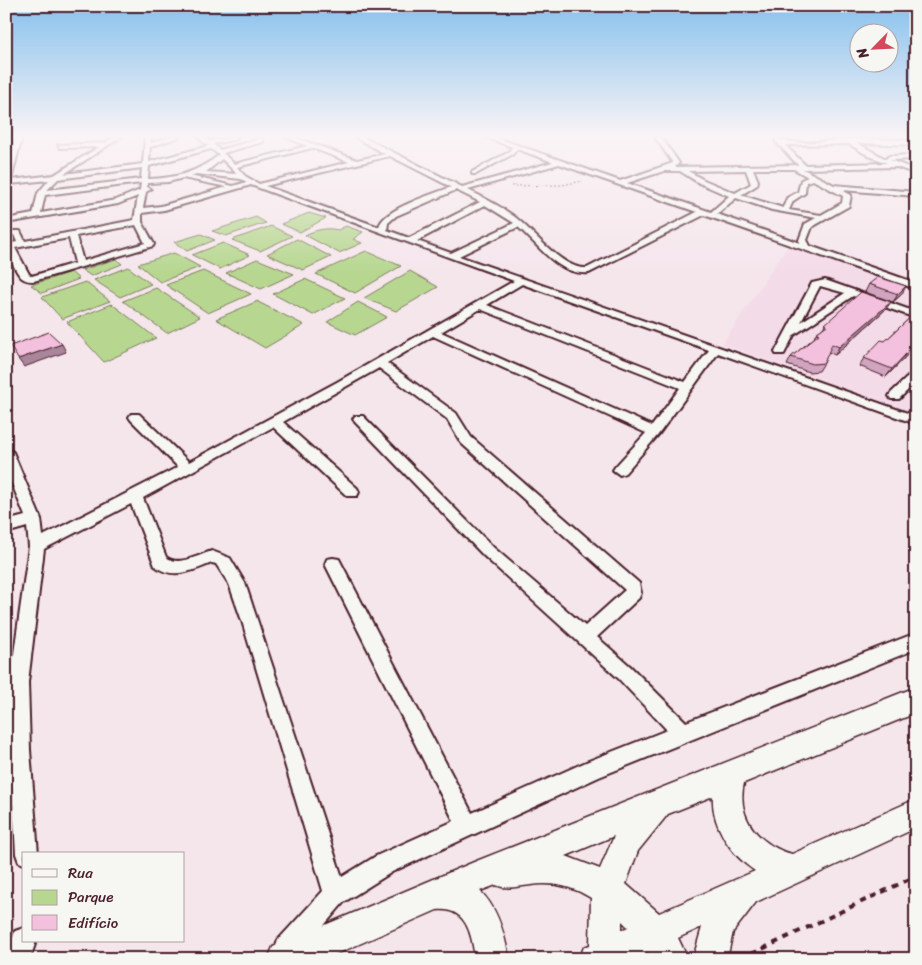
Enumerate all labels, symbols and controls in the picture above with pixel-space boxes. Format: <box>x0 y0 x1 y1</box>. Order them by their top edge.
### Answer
north arrow <box>850 22 900 72</box>
text: N <box>849 43 876 64</box>
legend <box>22 852 185 942</box>
text: Rua <box>68 860 93 886</box>
text: Parque <box>68 884 113 910</box>
text: Edifício <box>68 910 119 936</box>

